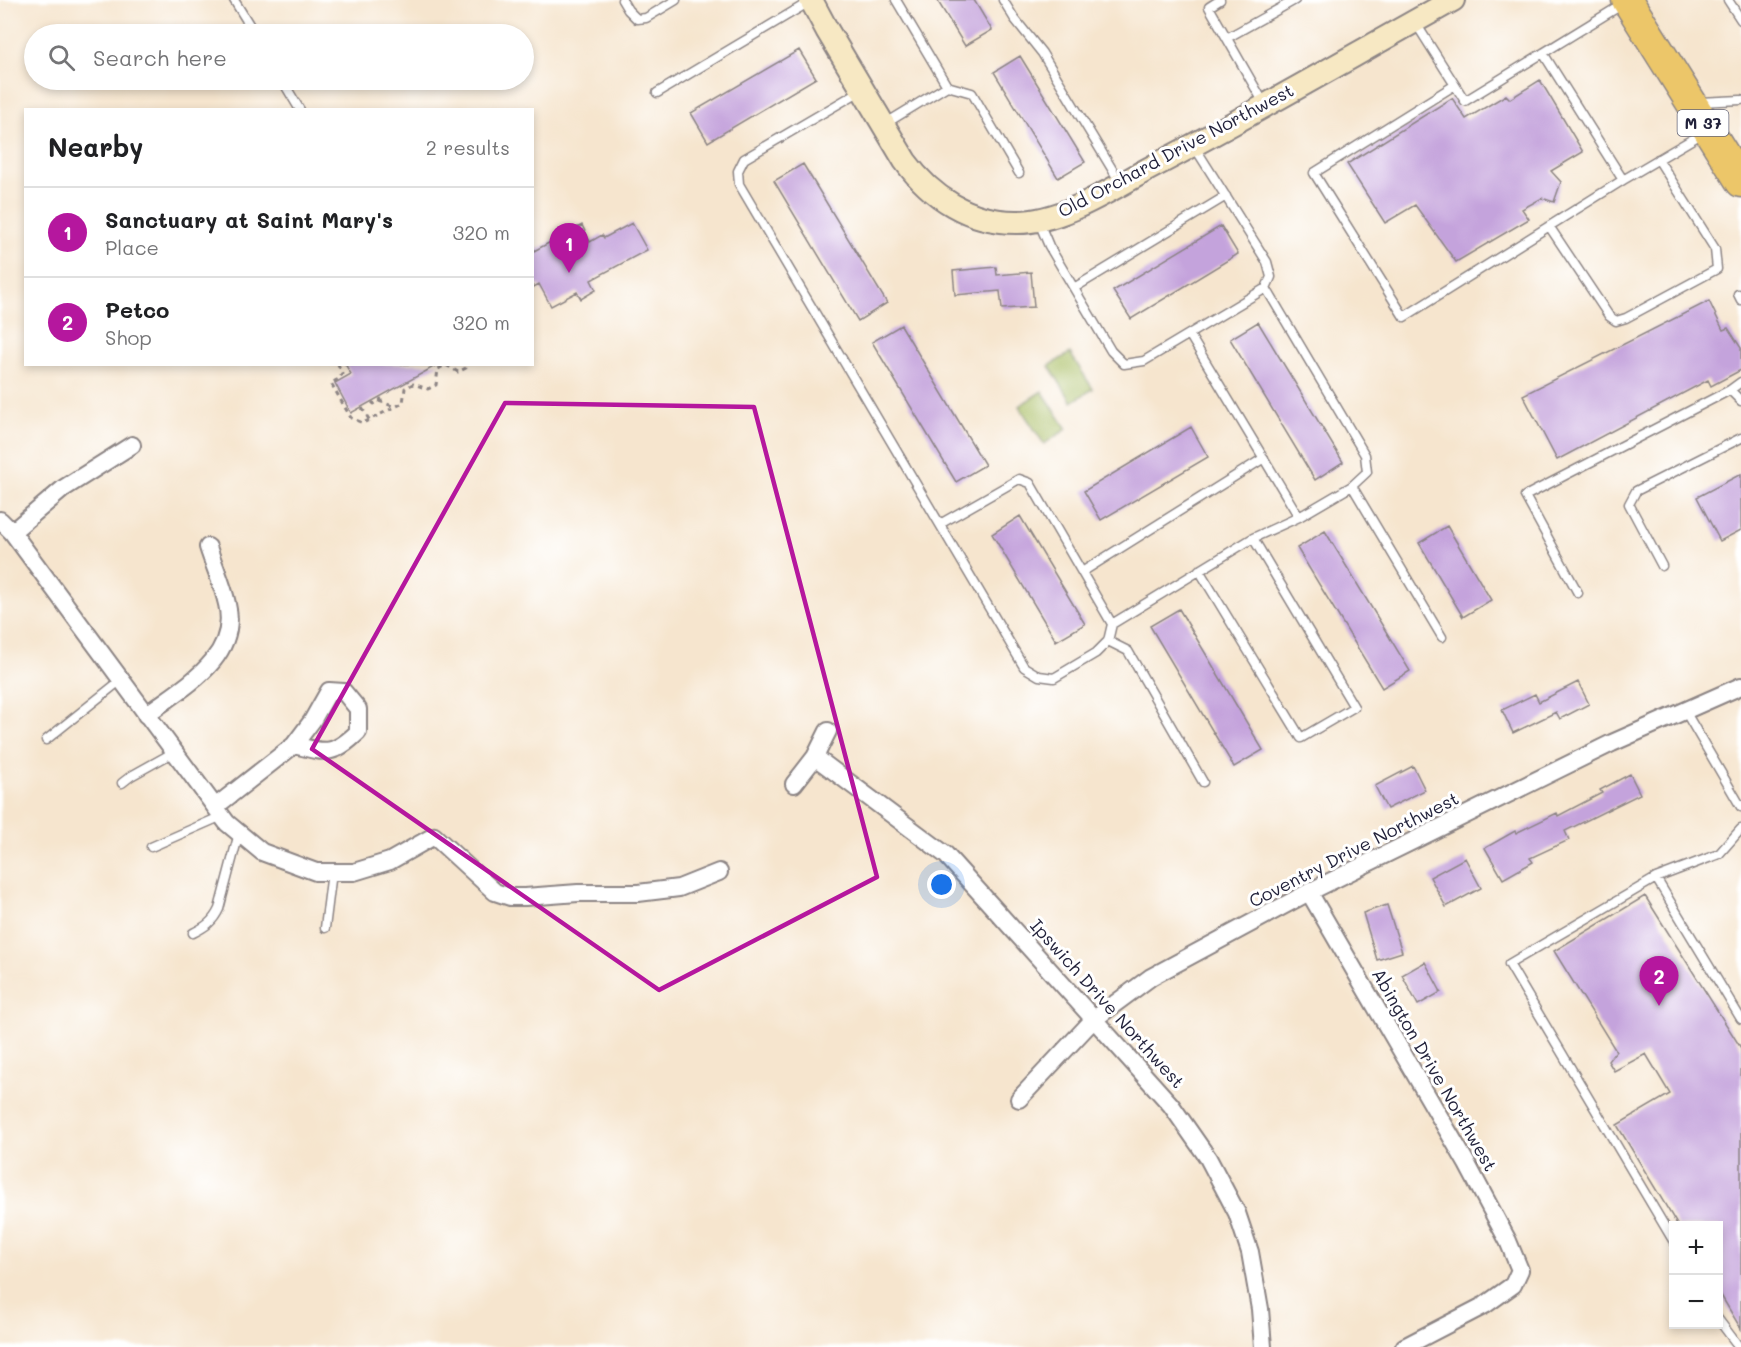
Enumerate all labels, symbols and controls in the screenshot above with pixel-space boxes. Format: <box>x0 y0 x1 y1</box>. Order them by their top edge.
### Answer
search box <box>24 24 534 90</box>
icon: search <box>45 41 78 74</box>
text: Search here <box>93 43 227 72</box>
street label: Old Orchard Drive Northwest <box>1054 78 1298 223</box>
road number: M 37 <box>1678 110 1728 136</box>
text: Nearby <box>48 130 143 164</box>
text: 2 results <box>426 134 510 160</box>
text: Sanctuary at Saint Mary's <box>105 205 393 234</box>
text: 1 <box>63 219 72 245</box>
text: 320 m <box>452 219 510 245</box>
pin: 1 <box>550 224 588 273</box>
text: Place <box>105 234 159 260</box>
text: Petco <box>105 295 169 324</box>
text: 2 <box>62 309 73 335</box>
text: 320 m <box>452 309 510 335</box>
text: Shop <box>105 324 152 350</box>
street label: Coventry Drive Northwest <box>1245 786 1463 913</box>
your location <box>927 870 956 899</box>
street label: Ipswich Drive Northwest <box>1025 914 1190 1093</box>
pin: 2 <box>1640 956 1678 1006</box>
street label: Abington Drive Northwest <box>1367 964 1503 1175</box>
map controls <box>1669 1221 1723 1329</box>
button: + <box>1669 1221 1723 1275</box>
button: − <box>1669 1275 1723 1329</box>

